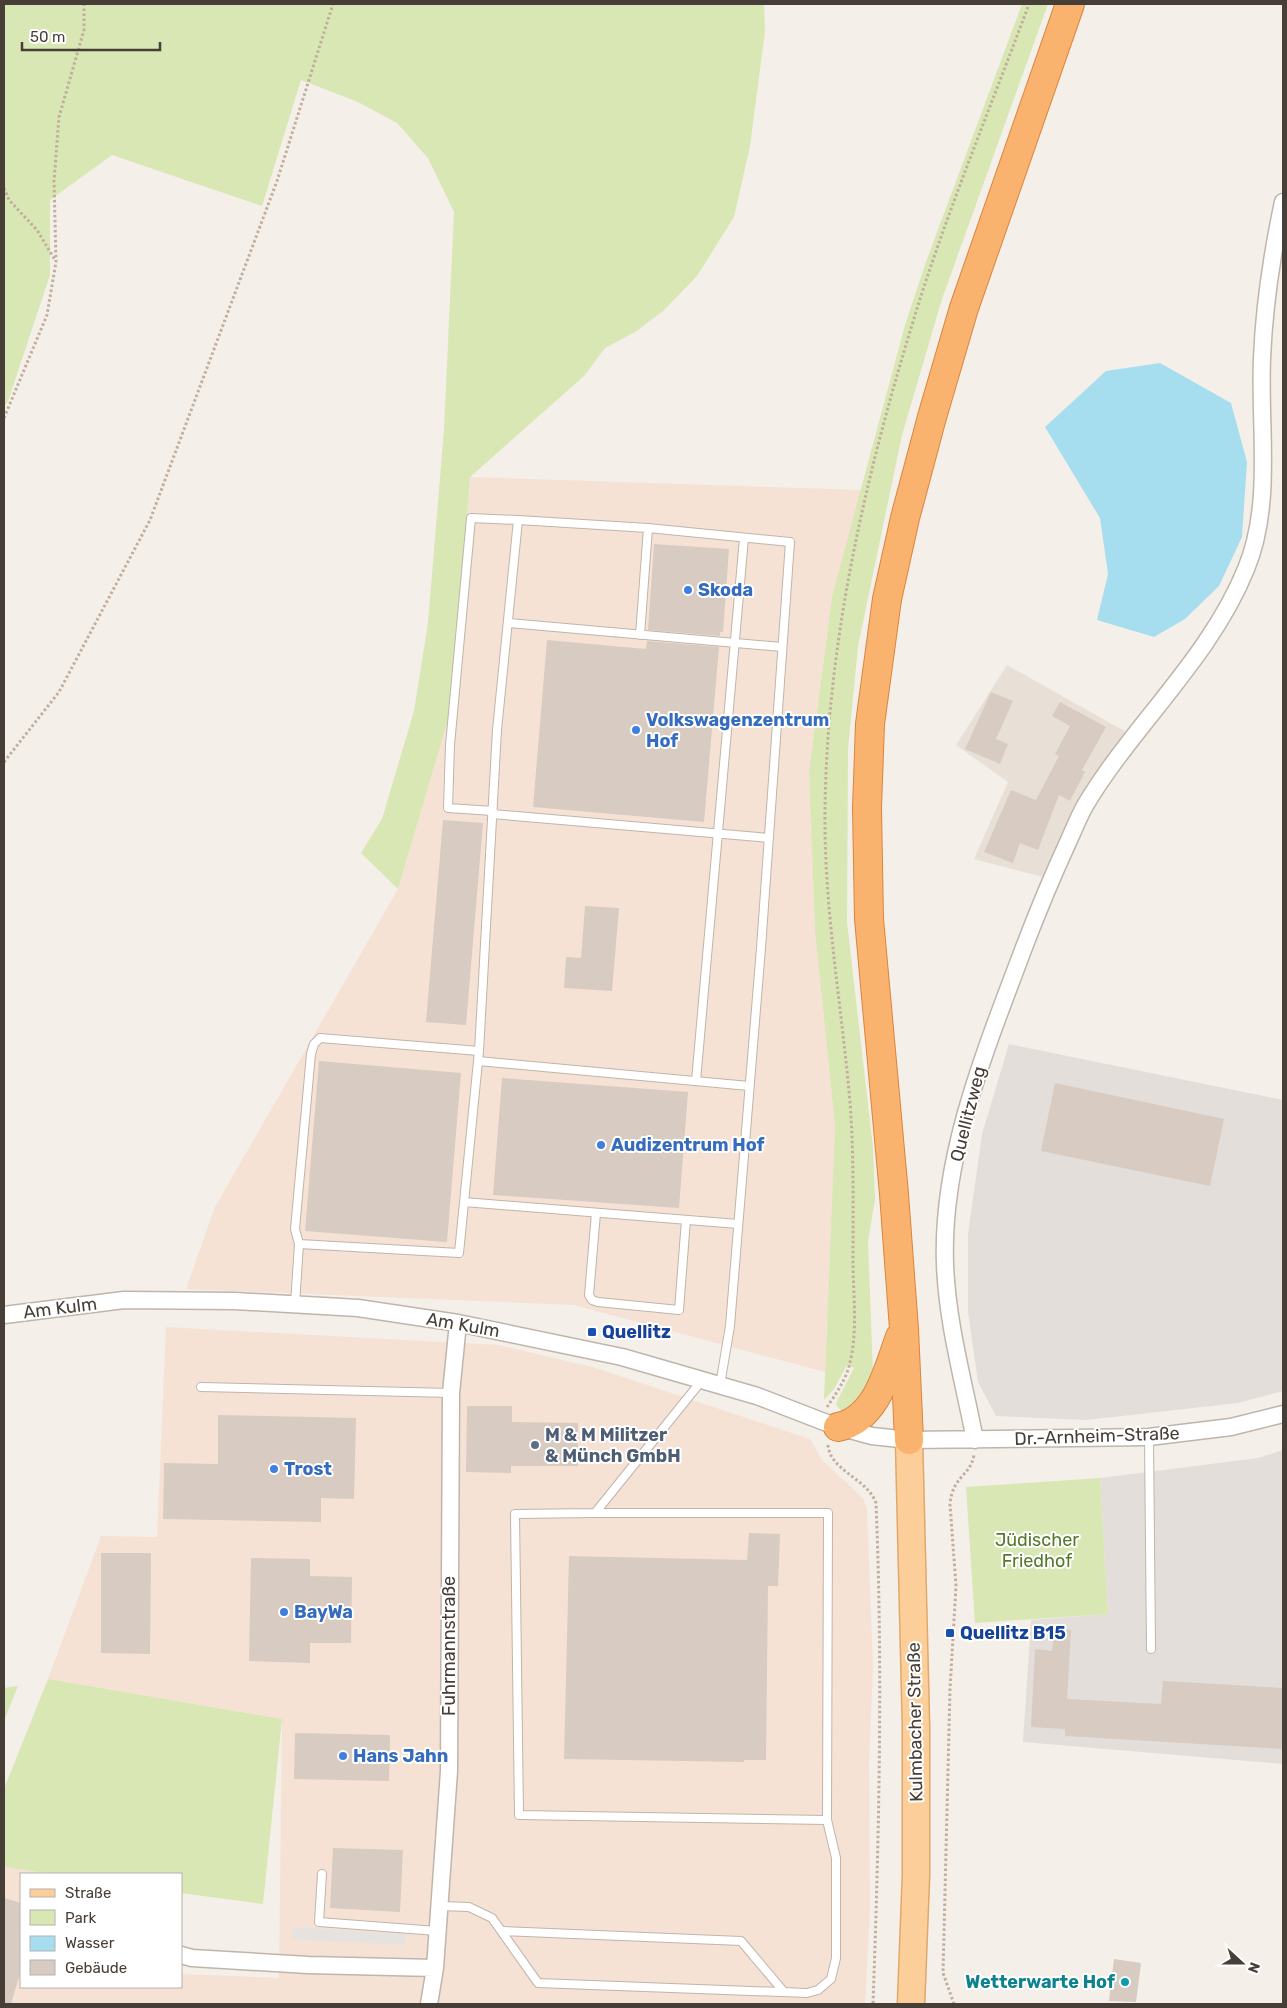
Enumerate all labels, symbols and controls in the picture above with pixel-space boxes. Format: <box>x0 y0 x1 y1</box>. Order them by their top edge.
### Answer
scale bar <box>22 20 160 52</box>
text: 50 m <box>30 28 65 46</box>
place label: Skoda <box>698 579 753 601</box>
marker: Skoda <box>682 584 694 596</box>
place label: Volkswagenzentrum Hof <box>646 709 829 752</box>
marker: Volkswagenzentrum Hof <box>630 724 642 736</box>
street label: Quellitzweg <box>946 1064 990 1164</box>
place label: Audizentrum Hof <box>611 1134 765 1156</box>
marker: Audizentrum Hof <box>595 1139 607 1151</box>
street label: Am Kulm <box>22 1293 98 1323</box>
street label: Am Kulm <box>425 1308 501 1342</box>
place label: Quellitz <box>602 1321 671 1343</box>
marker: Quellitz <box>586 1326 598 1338</box>
street label: Dr.-Arnheim-Straße <box>1014 1422 1180 1450</box>
place label: M & M Militzer & Münch GmbH <box>545 1424 681 1467</box>
marker: M & M Militzer & Münch GmbH <box>529 1439 541 1451</box>
place label: Trost <box>284 1458 332 1480</box>
marker: Trost <box>268 1463 280 1475</box>
park label: Jüdischer Friedhof <box>995 1529 1079 1572</box>
street label: Fuhrmannstraße <box>438 1576 460 1716</box>
place label: BayWa <box>294 1601 353 1623</box>
marker: BayWa <box>278 1606 290 1618</box>
place label: Quellitz B15 <box>960 1622 1066 1644</box>
marker: Quellitz B15 <box>944 1627 956 1639</box>
street label: Kulmbacher Straße <box>903 1642 927 1802</box>
place label: Hans Jahn <box>353 1745 448 1767</box>
marker: Hans Jahn <box>337 1750 349 1762</box>
legend <box>20 1873 182 1988</box>
text: Straße <box>65 1884 111 1902</box>
text: Park <box>65 1909 96 1927</box>
text: Wasser <box>65 1934 115 1952</box>
north arrow <box>1217 1938 1267 1988</box>
text: Gebäude <box>65 1959 127 1977</box>
text: N <box>1244 1960 1263 1975</box>
place label: Wetterwarte Hof <box>965 1971 1115 1993</box>
marker: Wetterwarte Hof <box>1119 1976 1131 1988</box>

